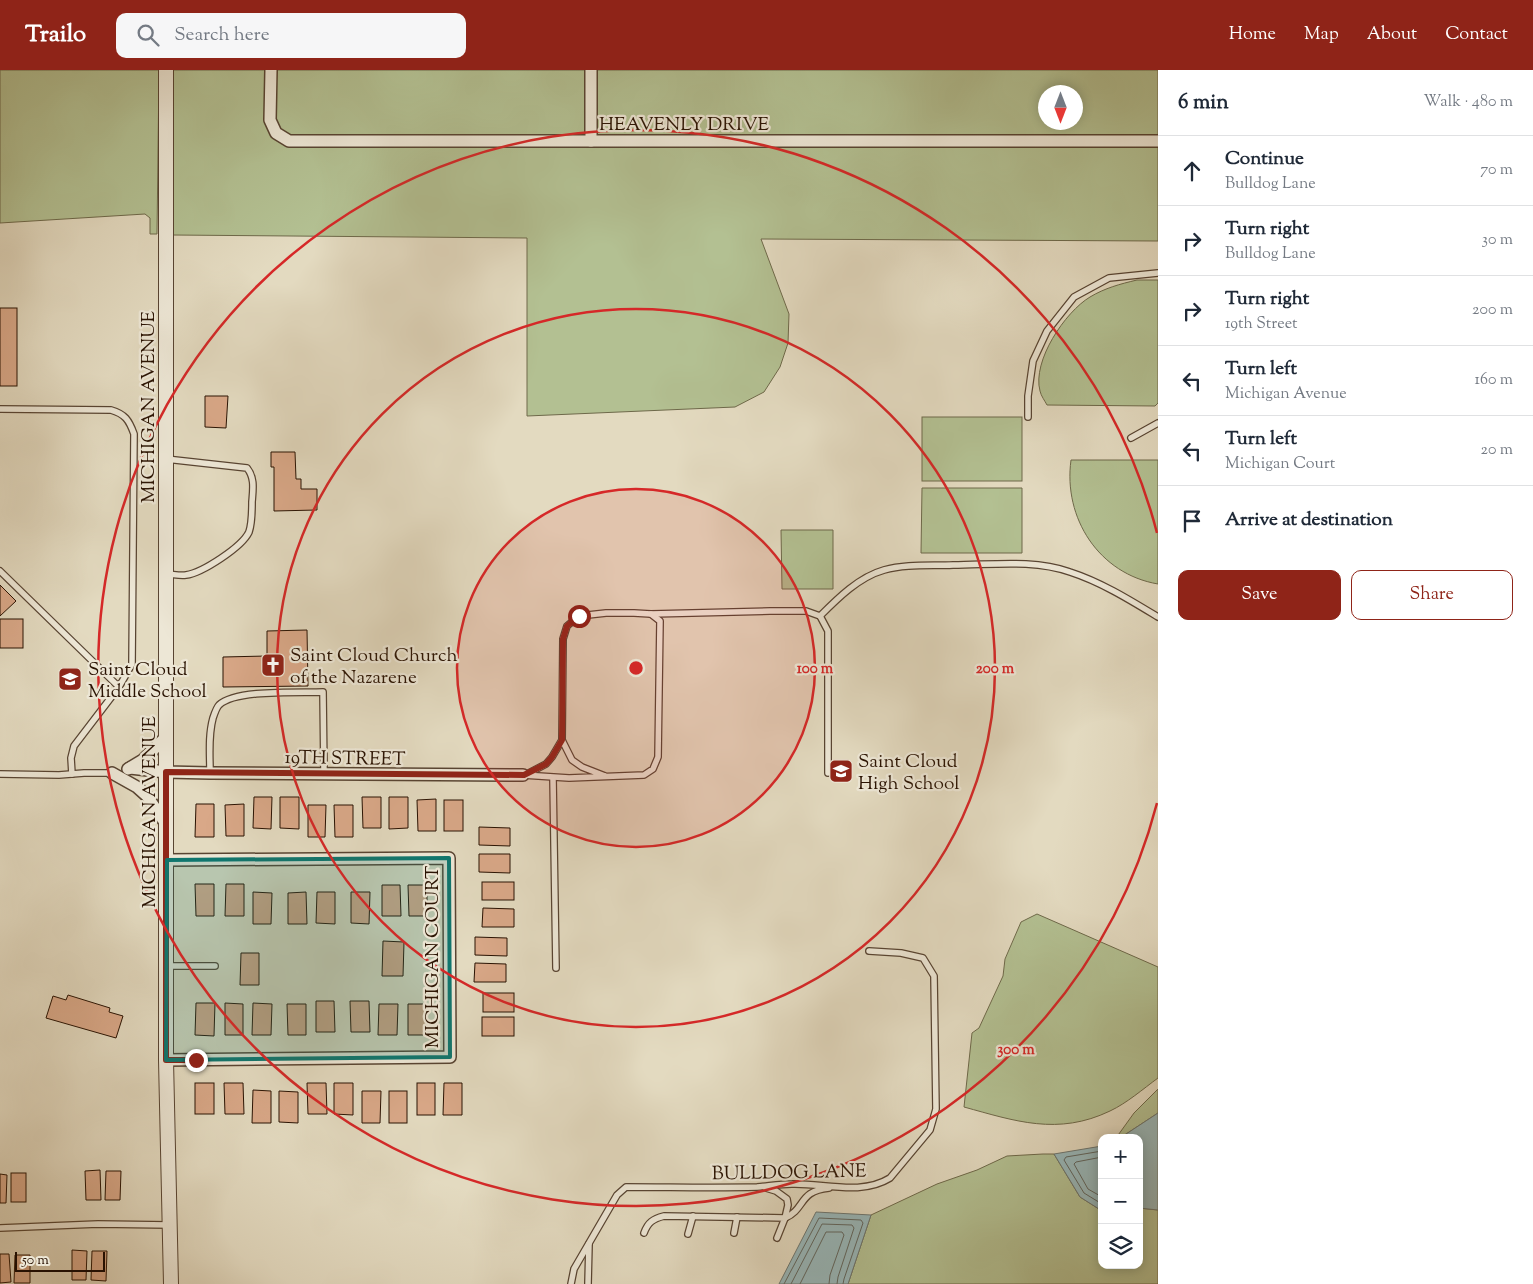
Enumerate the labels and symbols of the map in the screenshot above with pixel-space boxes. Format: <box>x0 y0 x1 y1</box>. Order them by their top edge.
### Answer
north arrow <box>1038 85 1083 130</box>
street label: HEAVENLY DRIVE <box>599 112 769 139</box>
street label: MICHIGAN AVENUE <box>136 310 163 503</box>
route start <box>568 605 591 628</box>
place label: Saint Cloud Church of the Nazarene <box>290 643 458 692</box>
church icon: Saint Cloud Church of the Nazarene <box>260 652 286 678</box>
place label: Saint Cloud Middle School <box>88 657 207 706</box>
centre of rings <box>627 659 645 677</box>
text: 100 m <box>797 659 834 680</box>
text: 200 m <box>976 659 1015 680</box>
school or university icon: Saint Cloud Middle School <box>57 666 83 692</box>
street label: MICHIGAN AVENUE <box>137 715 164 908</box>
street label: 19TH STREET <box>284 745 406 774</box>
place label: Saint Cloud High School <box>858 749 960 798</box>
school or university icon: Saint Cloud High School <box>828 758 854 784</box>
street label: MICHIGAN COURT <box>420 866 447 1048</box>
text: 300 m <box>997 1040 1035 1061</box>
route end <box>185 1049 208 1072</box>
street label: BULLDOG LANE <box>711 1159 867 1188</box>
scale bar <box>15 1249 105 1272</box>

